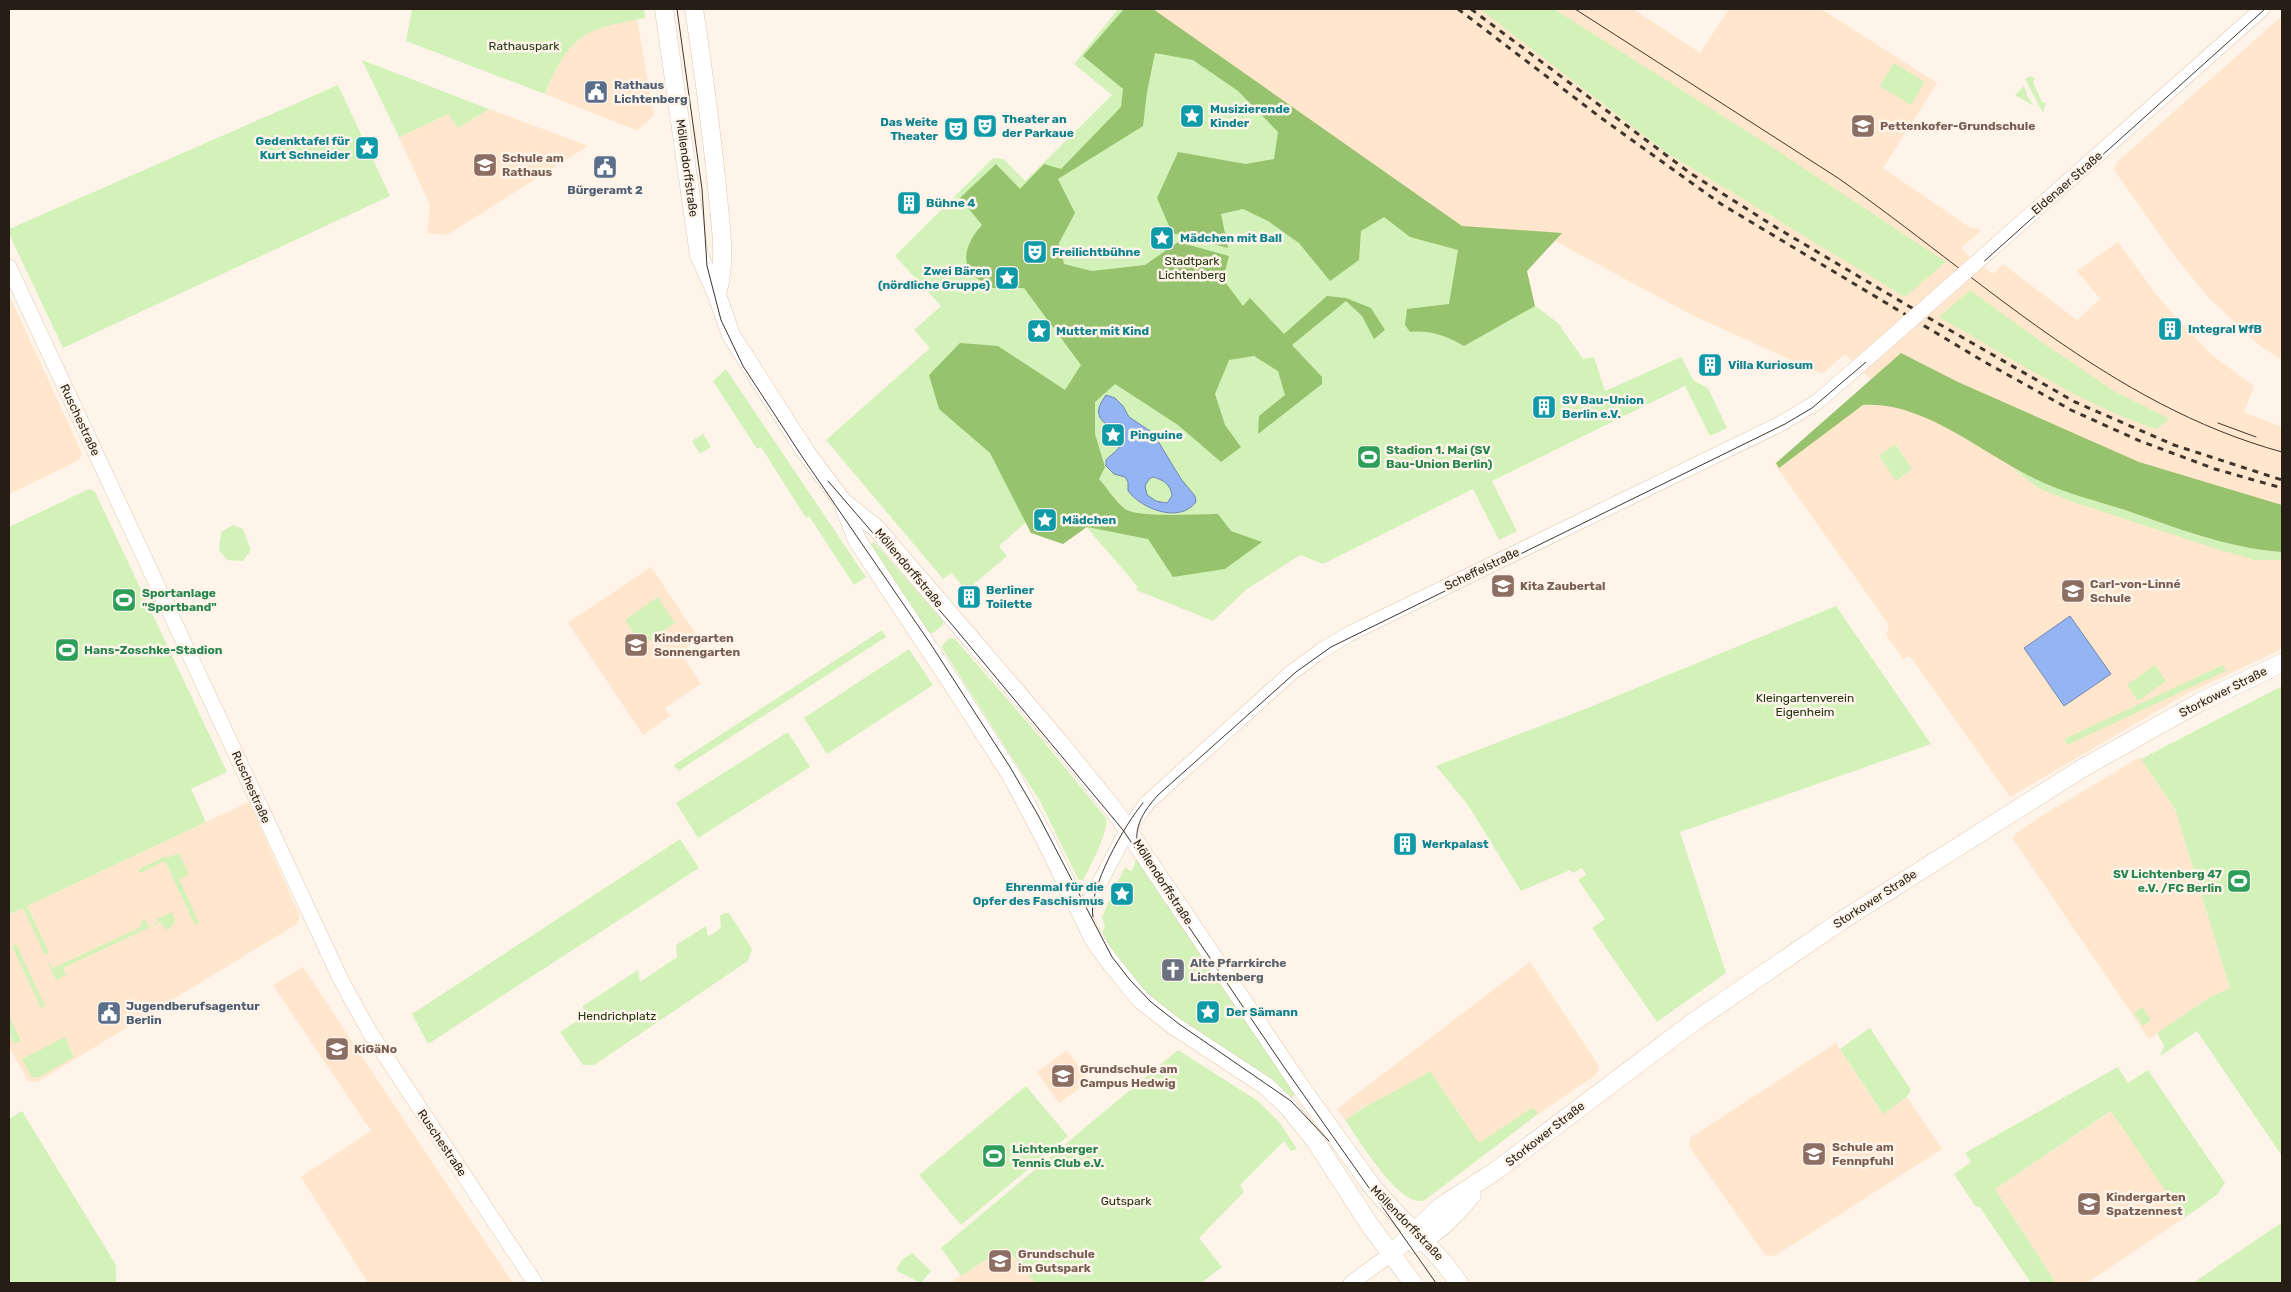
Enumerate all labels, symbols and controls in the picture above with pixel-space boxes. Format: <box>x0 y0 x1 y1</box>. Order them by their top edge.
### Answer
park label: Rathauspark <box>489 39 560 53</box>
place label: Rathaus Lichtenberg <box>614 78 688 106</box>
public building icon: Rathaus Lichtenberg <box>583 79 609 105</box>
place label: Musizierende Kinder <box>1210 102 1290 130</box>
place icon: Musizierende Kinder <box>1179 103 1205 129</box>
place label: Theater an der Parkaue <box>1002 112 1074 140</box>
theatre icon: Theater an der Parkaue <box>972 113 998 139</box>
school or university icon: Pettenkofer-Grundschule <box>1850 113 1876 139</box>
place label: Das Weite Theater <box>880 115 939 143</box>
theatre icon: Das Weite Theater <box>943 116 969 142</box>
street label: Möllendorffstraße <box>673 118 701 218</box>
place label: Pettenkofer-Grundschule <box>1880 119 2035 133</box>
place label: Gedenktafel für Kurt Schneider <box>256 134 351 162</box>
place icon: Gedenktafel für Kurt Schneider <box>354 135 380 161</box>
street label: Eldenaer Straße <box>2029 148 2105 217</box>
place label: Schule am Rathaus <box>502 151 564 179</box>
school or university icon: Schule am Rathaus <box>472 152 498 178</box>
public building icon: Bürgeramt 2 <box>592 154 618 180</box>
place label: Bürgeramt 2 <box>567 183 643 197</box>
building icon: Bühne 4 <box>896 190 922 216</box>
place label: Bühne 4 <box>926 196 976 210</box>
place icon: Mädchen mit Ball <box>1149 225 1175 251</box>
place label: Mädchen mit Ball <box>1180 231 1282 245</box>
theatre icon: Freilichtbühne <box>1022 239 1048 265</box>
place label: Freilichtbühne <box>1052 245 1140 259</box>
park label: Stadtpark Lichtenberg <box>1158 254 1226 282</box>
place label: Zwei Bären (nördliche Gruppe) <box>878 264 990 292</box>
place icon: Zwei Bären (nördliche Gruppe) <box>994 265 1020 291</box>
building icon: Integral WfB <box>2157 316 2183 342</box>
place icon: Mutter mit Kind <box>1026 318 1052 344</box>
place label: Integral WfB <box>2188 322 2262 336</box>
place label: Mutter mit Kind <box>1056 324 1149 338</box>
building icon: Villa Kuriosum <box>1697 352 1723 378</box>
place label: Villa Kuriosum <box>1728 358 1813 372</box>
street label: Ruschestraße <box>57 382 103 458</box>
place label: SV Bau-Union Berlin e.V. <box>1562 393 1644 421</box>
building icon: SV Bau-Union Berlin e.V. <box>1531 394 1557 420</box>
place icon: Pinguine <box>1100 422 1126 448</box>
place label: Pinguine <box>1130 428 1183 442</box>
place label: Stadion 1. Mai (SV Bau-Union Berlin) <box>1386 443 1493 471</box>
sports icon: Stadion 1. Mai (SV Bau-Union Berlin) <box>1356 444 1382 470</box>
place icon: Mädchen <box>1032 507 1058 533</box>
place label: Mädchen <box>1062 513 1117 527</box>
street label: Möllendorffstraße <box>872 526 946 611</box>
street label: Scheffelstraße <box>1442 545 1522 593</box>
school or university icon: Kita Zaubertal <box>1490 573 1516 599</box>
place label: Carl-von-Linné Schule <box>2090 577 2181 605</box>
school or university icon: Carl-von-Linné Schule <box>2060 578 2086 604</box>
place label: Kita Zaubertal <box>1520 579 1605 593</box>
place label: Berliner Toilette <box>986 583 1035 611</box>
building icon: Berliner Toilette <box>956 584 982 610</box>
place label: Sportanlage "Sportband" <box>142 586 217 614</box>
sports icon: Sportanlage "Sportband" <box>111 587 137 613</box>
place label: Kindergarten Sonnengarten <box>654 631 740 659</box>
school or university icon: Kindergarten Sonnengarten <box>623 632 649 658</box>
sports icon: Hans-Zoschke-Stadion <box>54 637 80 663</box>
place label: Hans-Zoschke-Stadion <box>84 643 223 657</box>
street label: Storkower Straße <box>2177 664 2269 720</box>
park label: Kleingartenverein Eigenheim <box>1756 691 1854 719</box>
street label: Ruschestraße <box>229 749 273 826</box>
building icon: Werkpalast <box>1392 831 1418 857</box>
street label: Möllendorffstraße <box>1130 837 1196 927</box>
place label: Werkpalast <box>1422 837 1489 851</box>
street label: Storkower Straße <box>1831 867 1920 931</box>
place label: SV Lichtenberg 47 e.V. /FC Berlin <box>2113 867 2222 895</box>
sports icon: SV Lichtenberg 47 e.V. /FC Berlin <box>2226 868 2252 894</box>
place label: Ehrenmal für die Opfer des Faschismus <box>973 880 1104 908</box>
place icon: Ehrenmal für die Opfer des Faschismus <box>1109 881 1135 907</box>
place label: Alte Pfarrkirche Lichtenberg <box>1190 956 1286 984</box>
church icon: Alte Pfarrkirche Lichtenberg <box>1160 957 1186 983</box>
place label: Jugendberufsagentur Berlin <box>126 999 260 1027</box>
place icon: Der Sämann <box>1195 999 1221 1025</box>
public building icon: Jugendberufsagentur Berlin <box>96 1000 122 1026</box>
place label: Der Sämann <box>1226 1005 1298 1019</box>
park label: Hendrichplatz <box>578 1009 656 1023</box>
school or university icon: KiGäNo <box>324 1036 350 1062</box>
place label: KiGäNo <box>354 1042 397 1056</box>
place label: Grundschule am Campus Hedwig <box>1080 1062 1177 1090</box>
school or university icon: Grundschule am Campus Hedwig <box>1050 1063 1076 1089</box>
street label: Storkower Straße <box>1503 1099 1588 1169</box>
street label: Ruschestraße <box>415 1107 470 1179</box>
place label: Schule am Fennpfuhl <box>1832 1140 1894 1168</box>
school or university icon: Schule am Fennpfuhl <box>1801 1141 1827 1167</box>
place label: Lichtenberger Tennis Club e.V. <box>1012 1142 1104 1170</box>
sports icon: Lichtenberger Tennis Club e.V. <box>981 1143 1007 1169</box>
street label: Möllendorffstraße <box>1368 1183 1447 1264</box>
place label: Kindergarten Spatzennest <box>2106 1190 2186 1218</box>
school or university icon: Kindergarten Spatzennest <box>2076 1191 2102 1217</box>
park label: Gutspark <box>1101 1194 1152 1208</box>
place label: Grundschule im Gutspark <box>1018 1247 1095 1275</box>
school or university icon: Grundschule im Gutspark <box>987 1248 1013 1274</box>

